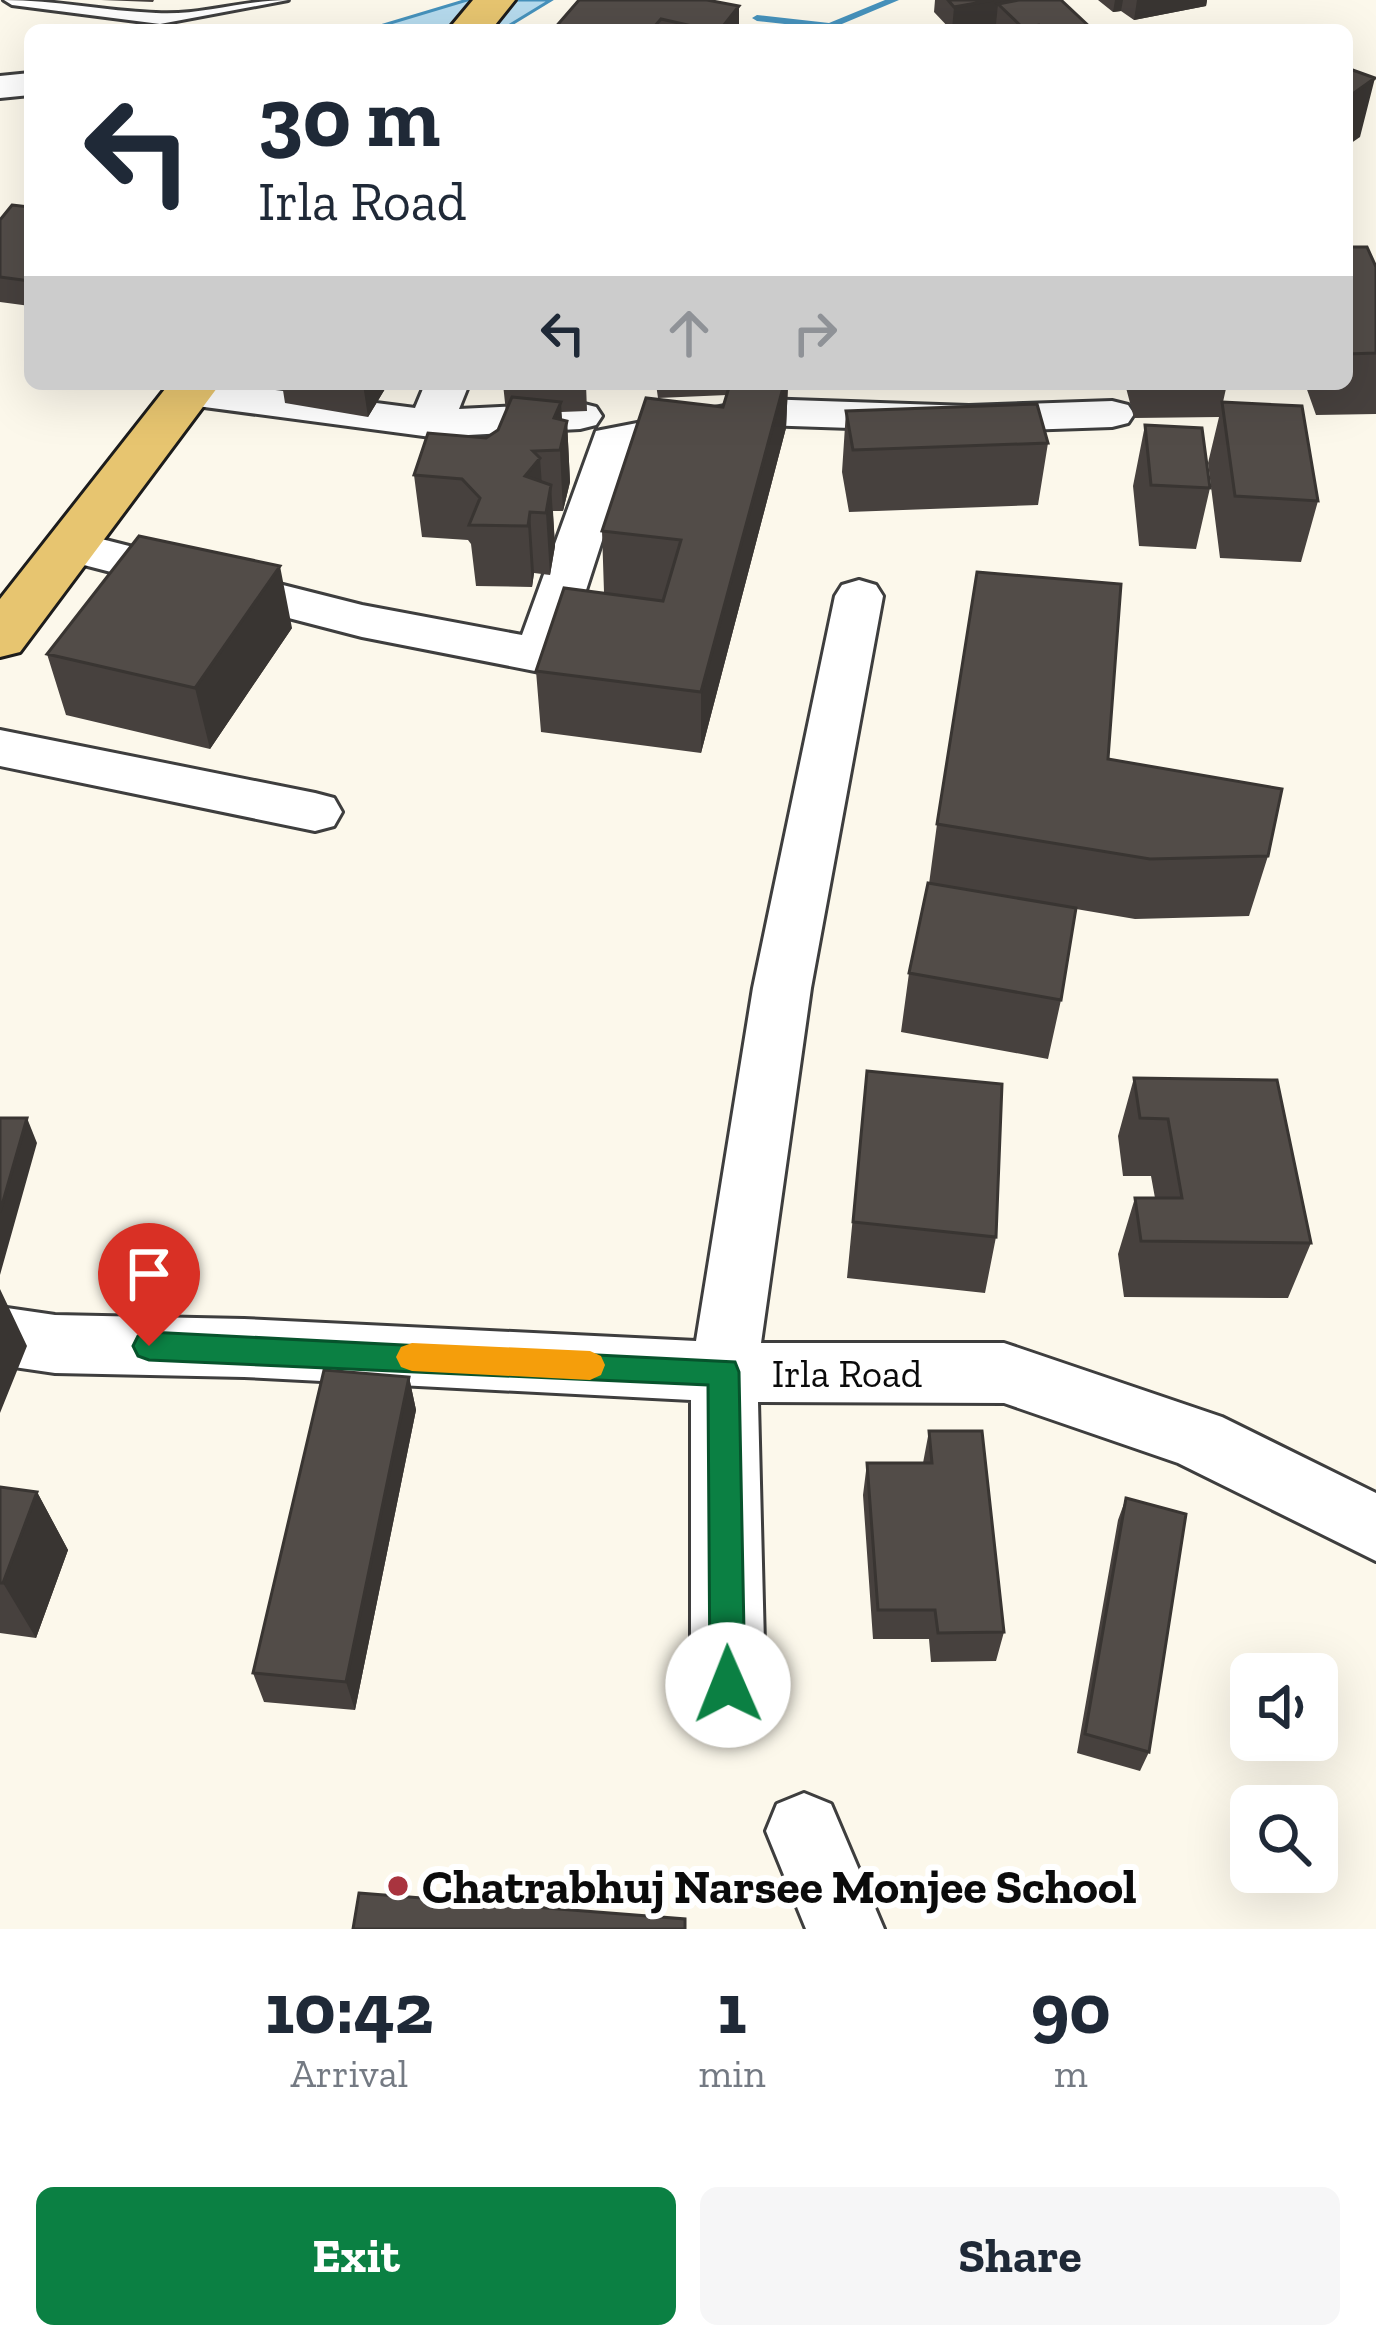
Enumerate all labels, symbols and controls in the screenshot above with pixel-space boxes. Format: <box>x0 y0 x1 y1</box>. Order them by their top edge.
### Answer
text: 30 m <box>258 67 440 168</box>
icon: left <box>60 72 216 228</box>
text: Irla Road <box>258 169 467 234</box>
icon: left <box>530 300 596 366</box>
icon: ahead <box>656 300 722 366</box>
icon: right <box>782 300 848 366</box>
pin <box>98 1223 200 1346</box>
icon: arrive <box>116 1241 182 1307</box>
street label: Irla Road <box>772 1350 922 1397</box>
position arrow <box>665 1622 791 1748</box>
map controls <box>1230 1653 1338 1893</box>
button: sound <box>1230 1653 1338 1761</box>
button: search <box>1230 1785 1338 1893</box>
place label: Chatrabhuj Narsee Monjee School <box>422 1858 1137 1915</box>
marker: Chatrabhuj Narsee Monjee School <box>385 1873 411 1899</box>
text: 10:42 <box>265 1965 433 2051</box>
text: 1 <box>718 1965 747 2051</box>
text: 90 <box>1031 1965 1111 2051</box>
text: Arrival <box>291 2050 408 2097</box>
text: min <box>699 2050 766 2097</box>
text: m <box>1054 2050 1088 2097</box>
button: Exit <box>36 2187 676 2325</box>
button: Share <box>700 2187 1340 2325</box>

